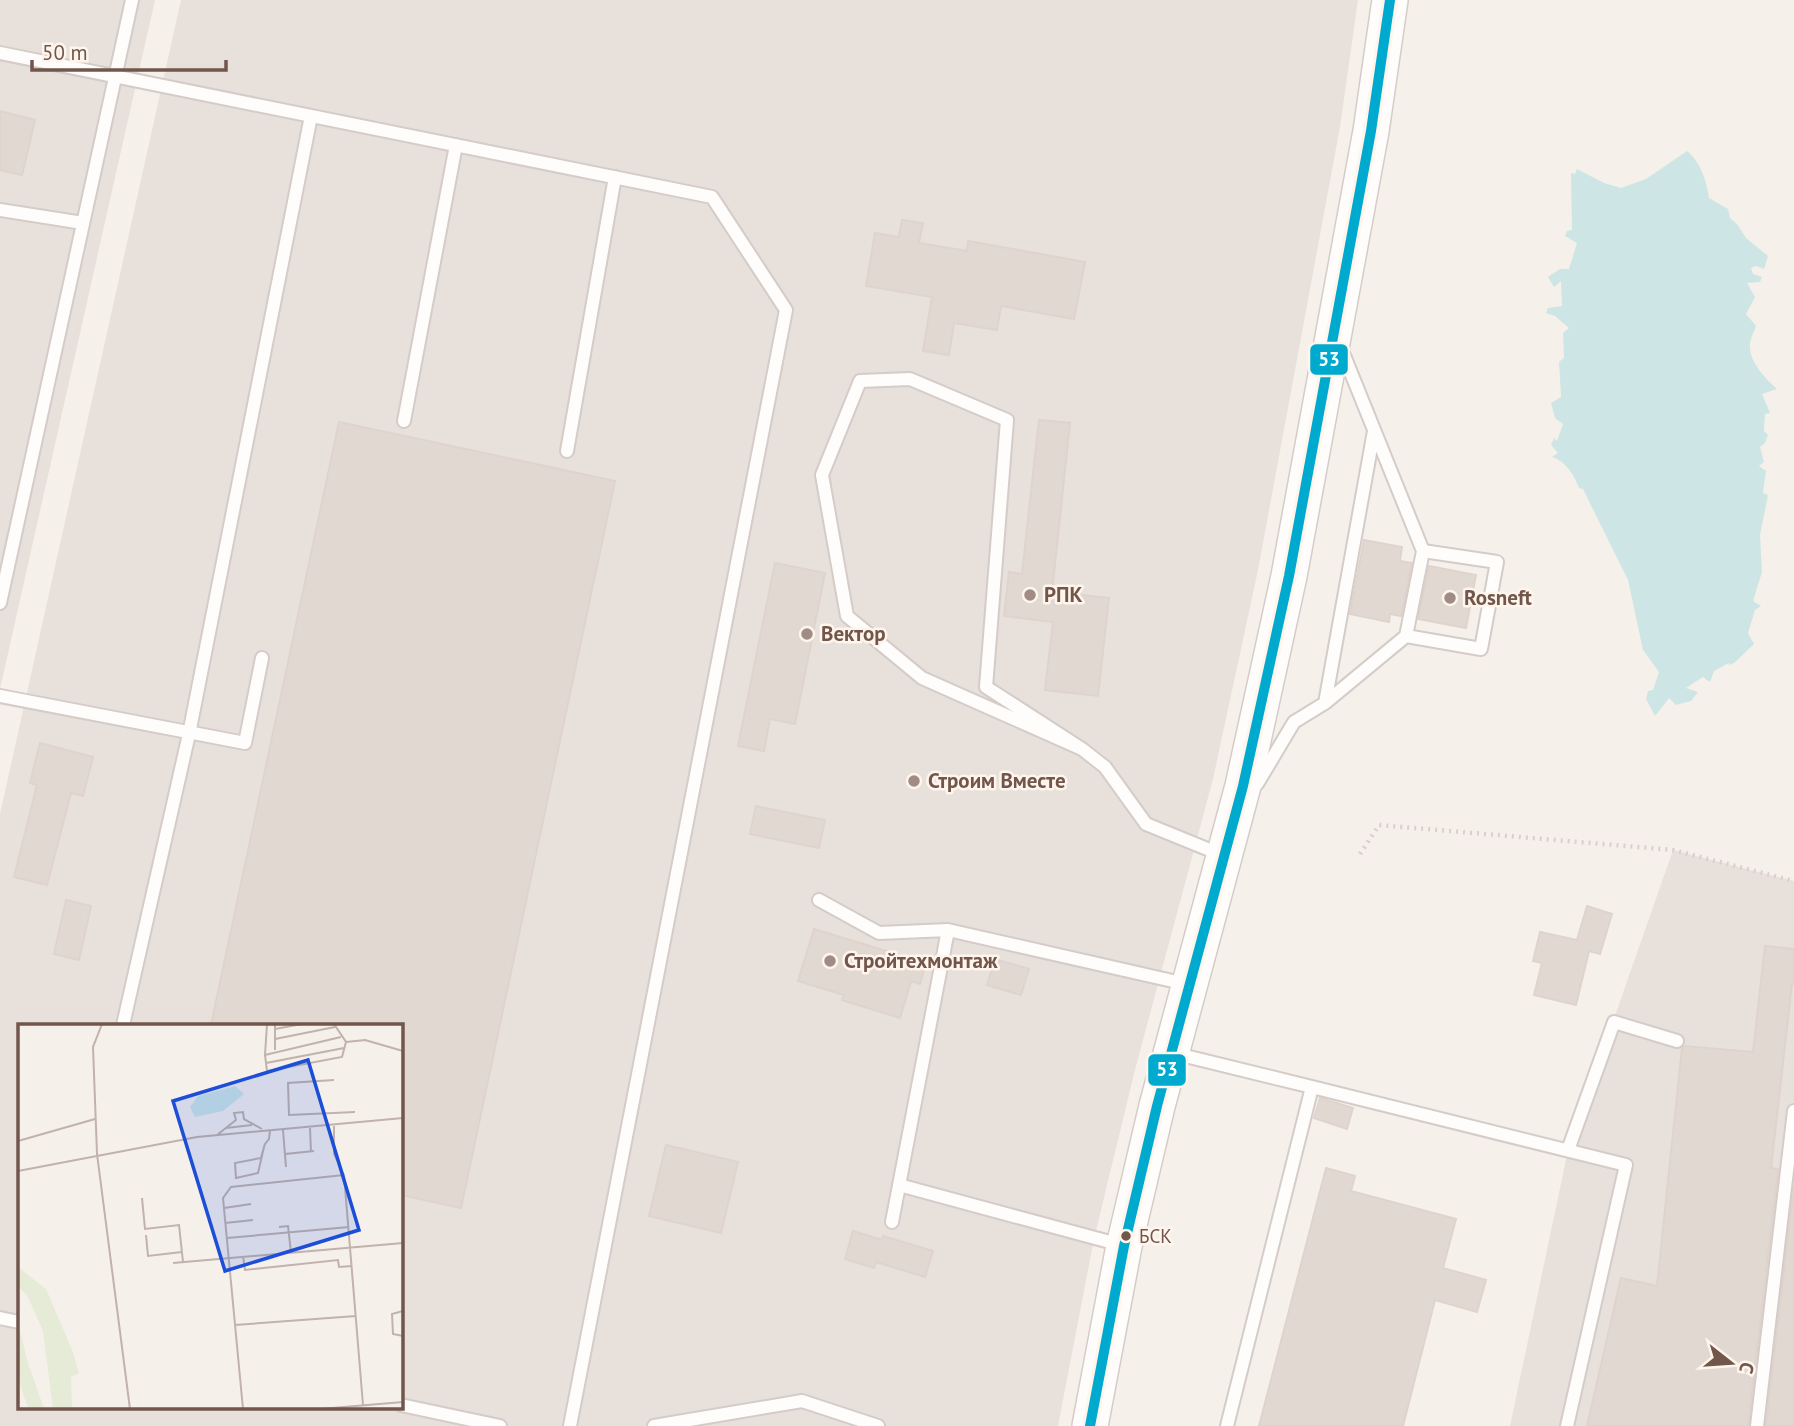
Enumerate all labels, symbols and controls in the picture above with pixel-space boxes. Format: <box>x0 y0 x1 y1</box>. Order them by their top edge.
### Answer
scale bar <box>32 28 226 72</box>
text: 50 m <box>42 39 88 66</box>
line badge: 53 <box>1309 343 1349 376</box>
text: 53 <box>1318 347 1340 371</box>
place label: РПК <box>1044 581 1082 608</box>
place label: Rosneft <box>1464 584 1532 611</box>
marker: РПК <box>1022 587 1038 603</box>
marker: Rosneft <box>1442 590 1458 606</box>
place label: Вектор <box>821 620 886 647</box>
marker: Вектор <box>799 626 815 642</box>
place label: Строим Вместе <box>928 767 1066 794</box>
marker: Строим Вместе <box>906 773 922 789</box>
place label: Стройтехмонтаж <box>844 947 998 974</box>
marker: Стройтехмонтаж <box>822 953 838 969</box>
inset map <box>18 1024 402 1408</box>
line badge: 53 <box>1147 1053 1187 1087</box>
text: 53 <box>1156 1057 1178 1081</box>
place label: БСК <box>1139 1224 1172 1248</box>
marker: БСК <box>1119 1229 1133 1243</box>
north arrow <box>1696 1328 1766 1398</box>
text: С <box>1734 1359 1760 1377</box>

